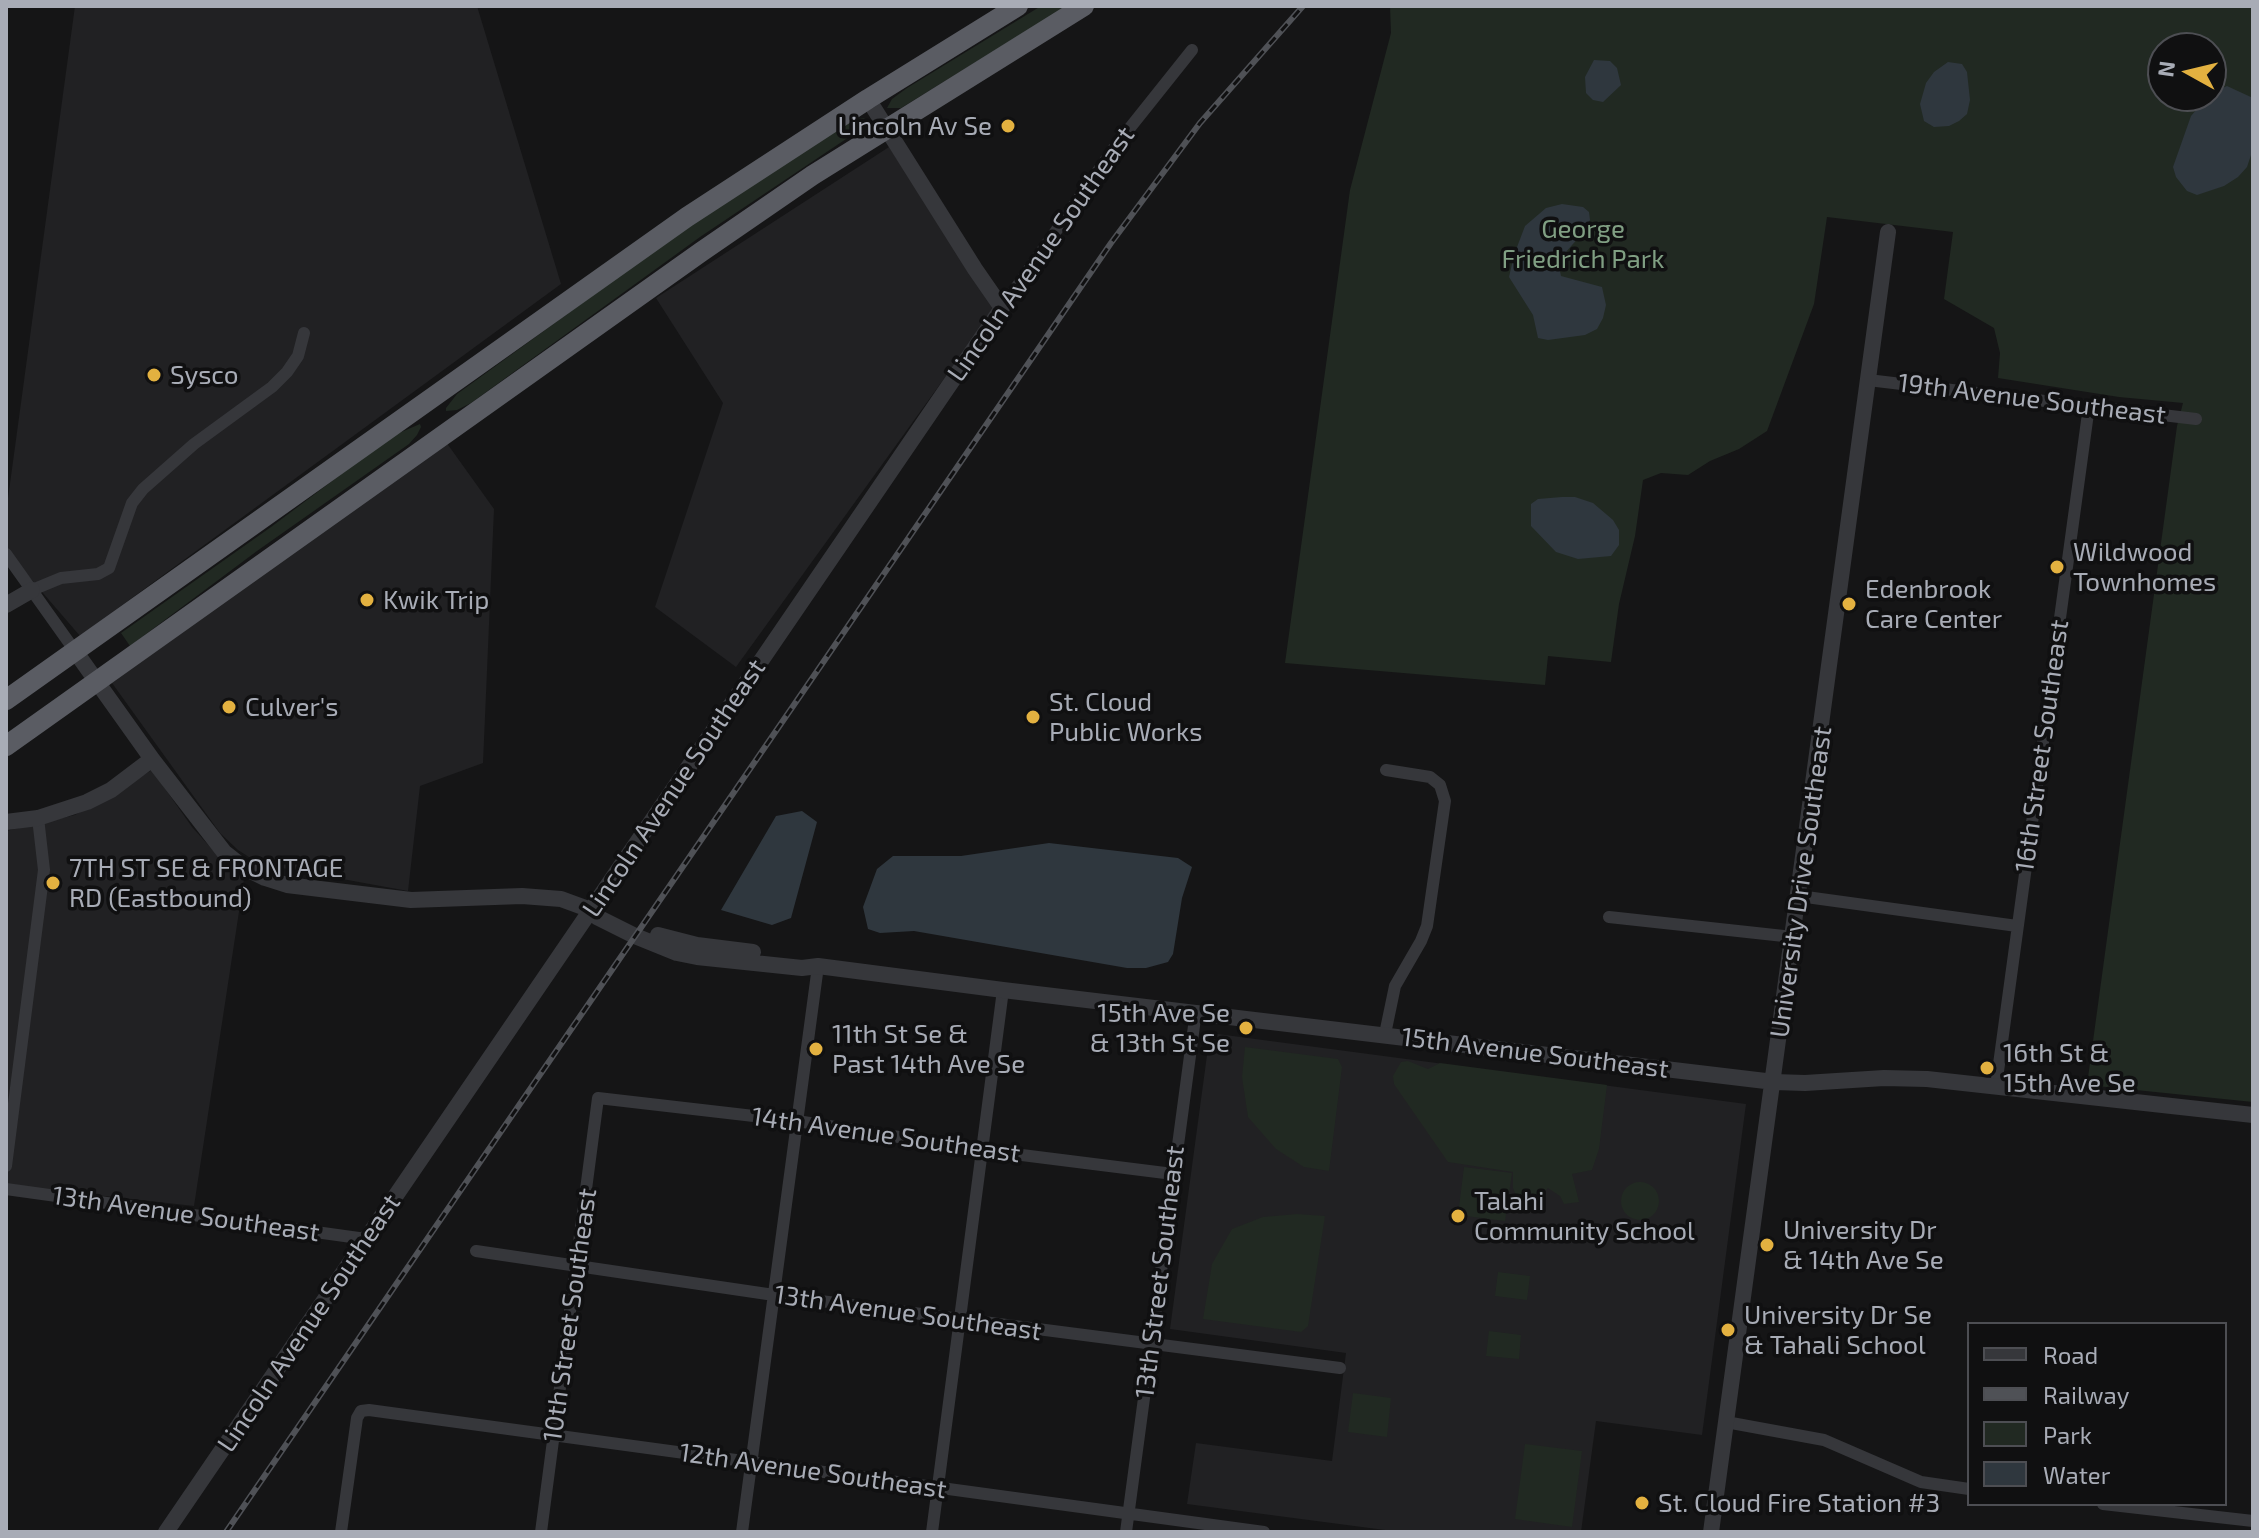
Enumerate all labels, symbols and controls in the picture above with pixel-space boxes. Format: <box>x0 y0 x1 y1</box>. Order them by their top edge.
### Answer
north arrow <box>2147 32 2227 112</box>
text: N <box>2151 59 2179 79</box>
place label: Lincoln Av Se <box>837 110 992 142</box>
marker: Lincoln Av Se <box>999 117 1017 135</box>
street label: Lincoln Avenue Southeast <box>941 120 1141 388</box>
park label: George Friedrich Park <box>1502 213 1664 274</box>
place label: Sysco <box>170 359 239 391</box>
marker: Sysco <box>145 366 163 384</box>
street label: 19th Avenue Southeast <box>1896 367 2168 431</box>
place label: Wildwood Townhomes <box>2073 536 2216 598</box>
marker: Wildwood Townhomes <box>2048 558 2066 576</box>
place label: Edenbrook Care Center <box>1865 573 2002 634</box>
place label: Kwik Trip <box>383 584 489 616</box>
marker: Kwik Trip <box>358 591 376 609</box>
marker: Edenbrook Care Center <box>1840 595 1858 613</box>
street label: 16th Street Southeast <box>2009 618 2075 874</box>
street label: Lincoln Avenue Southeast <box>576 653 772 923</box>
place label: St. Cloud Public Works <box>1049 686 1202 748</box>
place label: Culver's <box>245 691 338 723</box>
marker: Culver's <box>220 698 238 716</box>
marker: St. Cloud Public Works <box>1024 708 1042 726</box>
street label: University Drive Southeast <box>1764 724 1838 1040</box>
place label: 7TH ST SE & FRONTAGE RD (Eastbound) <box>69 852 343 914</box>
marker: 7TH ST SE & FRONTAGE RD (Eastbound) <box>44 874 62 892</box>
place label: 15th Ave Se & 13th St Se <box>1090 997 1230 1058</box>
place label: 11th St Se & Past 14th Ave Se <box>832 1018 1025 1080</box>
marker: 15th Ave Se & 13th St Se <box>1237 1019 1255 1037</box>
street label: 15th Avenue Southeast <box>1400 1021 1670 1085</box>
place label: 16th St & 15th Ave Se <box>2003 1037 2136 1098</box>
marker: 11th St Se & Past 14th Ave Se <box>807 1040 825 1058</box>
marker: 16th St & 15th Ave Se <box>1978 1059 1996 1077</box>
street label: 14th Avenue Southeast <box>750 1101 1022 1169</box>
street label: 13th Street Southeast <box>1129 1144 1191 1400</box>
street label: 13th Avenue Southeast <box>51 1180 321 1248</box>
place label: Talahi Community School <box>1474 1185 1695 1246</box>
street label: 10th Street Southeast <box>537 1186 603 1444</box>
street label: Lincoln Avenue Southeast <box>211 1188 407 1458</box>
marker: Talahi Community School <box>1449 1207 1467 1225</box>
place label: University Dr & 14th Ave Se <box>1783 1214 1944 1276</box>
marker: University Dr & 14th Ave Se <box>1758 1236 1776 1254</box>
street label: 13th Avenue Southeast <box>773 1279 1043 1347</box>
place label: University Dr Se & Tahali School <box>1744 1299 1932 1360</box>
marker: University Dr Se & Tahali School <box>1719 1321 1737 1339</box>
legend <box>1967 1322 2227 1506</box>
text: Road <box>2043 1340 2098 1369</box>
text: Railway <box>2043 1380 2129 1409</box>
text: Park <box>2043 1420 2092 1449</box>
street label: 12th Avenue Southeast <box>678 1437 948 1505</box>
text: Water <box>2043 1460 2110 1489</box>
place label: St. Cloud Fire Station #3 <box>1658 1487 1940 1519</box>
marker: St. Cloud Fire Station #3 <box>1633 1494 1651 1512</box>

